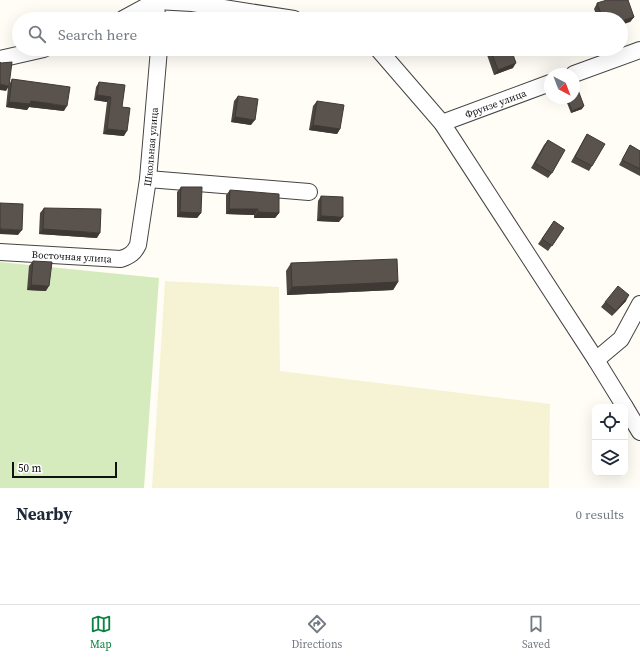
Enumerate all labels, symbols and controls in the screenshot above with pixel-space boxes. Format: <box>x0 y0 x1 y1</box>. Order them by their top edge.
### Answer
search box <box>12 12 628 56</box>
icon: search <box>26 23 48 45</box>
text: Search here <box>58 24 137 45</box>
north arrow <box>544 68 580 104</box>
street label: Фрунзе улица <box>463 86 529 120</box>
street label: Школьная улица <box>140 106 161 187</box>
street label: Восточная улица <box>31 247 113 265</box>
map controls <box>592 404 628 476</box>
button: locate <box>592 404 628 440</box>
button: layers <box>592 440 628 476</box>
scale bar <box>12 460 117 479</box>
text: 50 m <box>18 461 41 476</box>
text: Nearby <box>16 502 72 526</box>
text: 0 results <box>576 506 624 523</box>
tab: Map <box>90 613 112 652</box>
tab: Directions <box>291 613 342 652</box>
tab: Saved <box>522 613 550 652</box>

